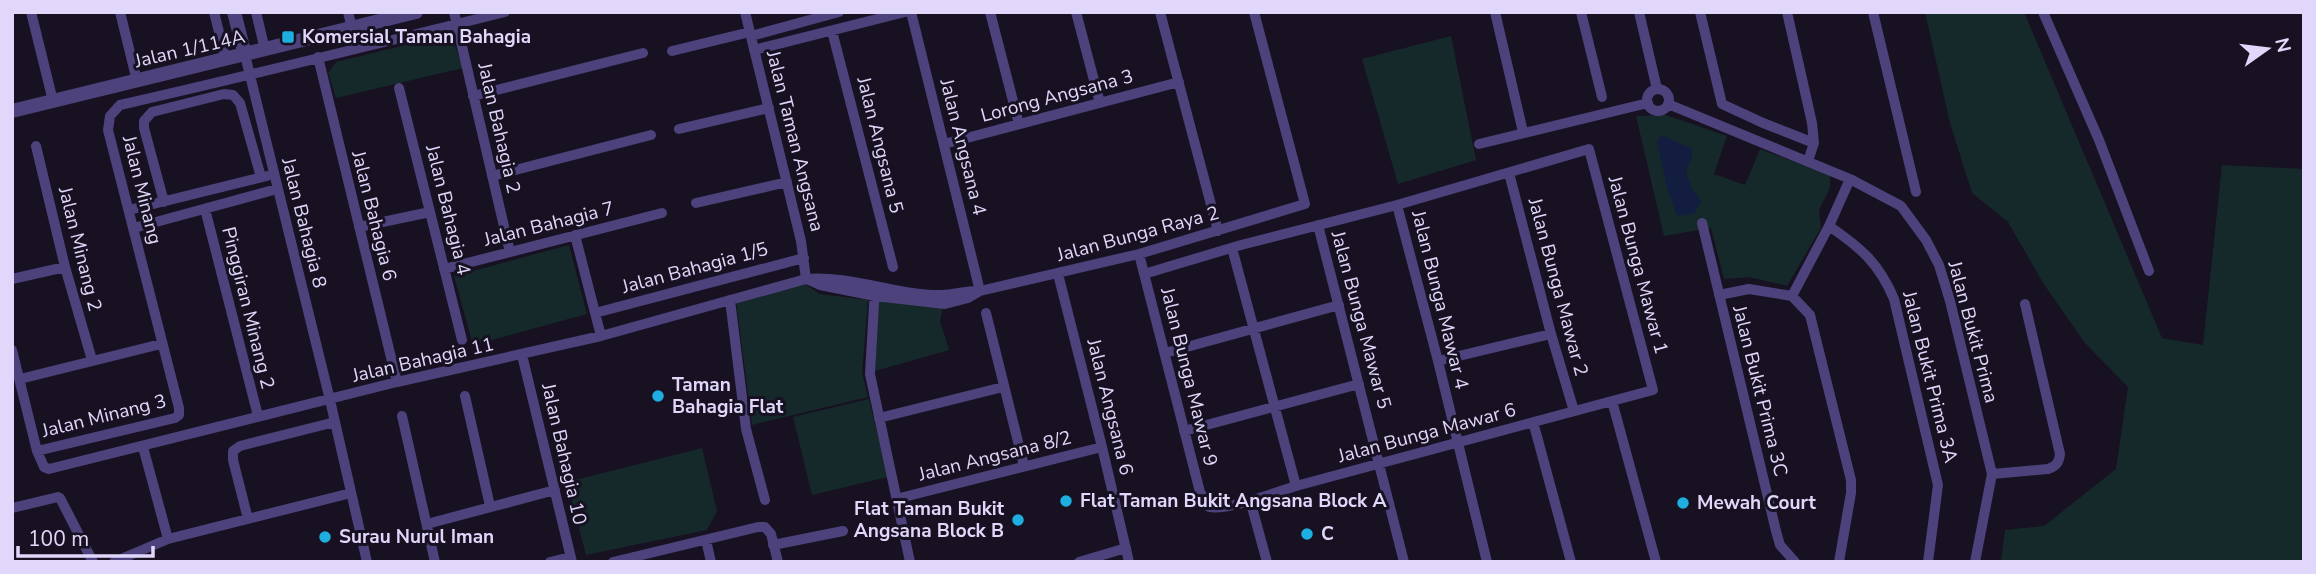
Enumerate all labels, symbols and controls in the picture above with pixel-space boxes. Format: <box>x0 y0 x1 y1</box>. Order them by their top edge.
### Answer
north arrow <box>2232 14 2302 84</box>
street label: Jalan 1/114A <box>131 24 248 75</box>
place label: Komersial Taman Bahagia <box>302 24 531 50</box>
marker: Komersial Taman Bahagia <box>280 29 296 45</box>
text: N <box>2268 35 2297 55</box>
street label: Jalan Taman Angsana <box>760 47 830 234</box>
street label: Jalan Bahagia 2 <box>471 59 527 196</box>
street label: Lorong Angsana 3 <box>978 63 1136 129</box>
street label: Jalan Angsana 5 <box>850 73 910 216</box>
street label: Jalan Angsana 4 <box>933 75 993 218</box>
street label: Jalan Minang <box>116 132 168 247</box>
street label: Jalan Bahagia 4 <box>419 141 477 278</box>
street label: Jalan Bahagia 6 <box>345 147 403 284</box>
street label: Jalan Bahagia 8 <box>275 154 333 291</box>
street label: Jalan Bunga Mawar 1 <box>1601 172 1674 357</box>
street label: Jalan Minang 2 <box>52 183 108 314</box>
street label: Jalan Bunga Mawar 2 <box>1521 194 1594 379</box>
street label: Jalan Bahagia 7 <box>480 195 617 253</box>
street label: Jalan Bunga Raya 2 <box>1053 200 1222 268</box>
street label: Jalan Bunga Mawar 4 <box>1405 207 1475 392</box>
street label: Pinggiran Minang 2 <box>215 224 281 392</box>
street label: Jalan Bunga Mawar 5 <box>1324 227 1397 412</box>
street label: Jalan Bahagia 1/5 <box>618 236 771 300</box>
street label: Jalan Bukit Prima <box>1941 257 2004 406</box>
street label: Jalan Bunga Mawar 9 <box>1154 284 1224 469</box>
street label: Jalan Bukit Prima 3A <box>1896 287 1964 466</box>
street label: Jalan Bukit Prima 3C <box>1726 302 1794 479</box>
street label: Jalan Bahagia 11 <box>349 331 496 389</box>
street label: Jalan Angsana 6 <box>1080 335 1140 478</box>
place label: Taman Bahagia Flat <box>672 372 784 420</box>
street label: Jalan Bahagia 10 <box>535 380 593 527</box>
street label: Jalan Minang 3 <box>38 388 169 444</box>
marker: Taman Bahagia Flat <box>650 388 666 404</box>
street label: Jalan Bunga Mawar 6 <box>1334 397 1519 470</box>
street label: Jalan Angsana 8/2 <box>915 424 1074 488</box>
place label: Flat Taman Bukit Angsana Block A <box>1080 488 1387 514</box>
place label: Mewah Court <box>1697 490 1816 516</box>
marker: Flat Taman Bukit Angsana Block A <box>1058 493 1074 509</box>
marker: Mewah Court <box>1675 495 1691 511</box>
place label: Flat Taman Bukit Angsana Block B <box>854 496 1005 544</box>
marker: Flat Taman Bukit Angsana Block B <box>1010 512 1026 528</box>
scale bar <box>18 514 152 558</box>
place label: C <box>1321 521 1334 547</box>
place label: Surau Nurul Iman <box>339 524 494 550</box>
text: 100 m <box>28 525 89 553</box>
marker: C <box>1299 526 1315 542</box>
marker: Surau Nurul Iman <box>317 529 333 545</box>

